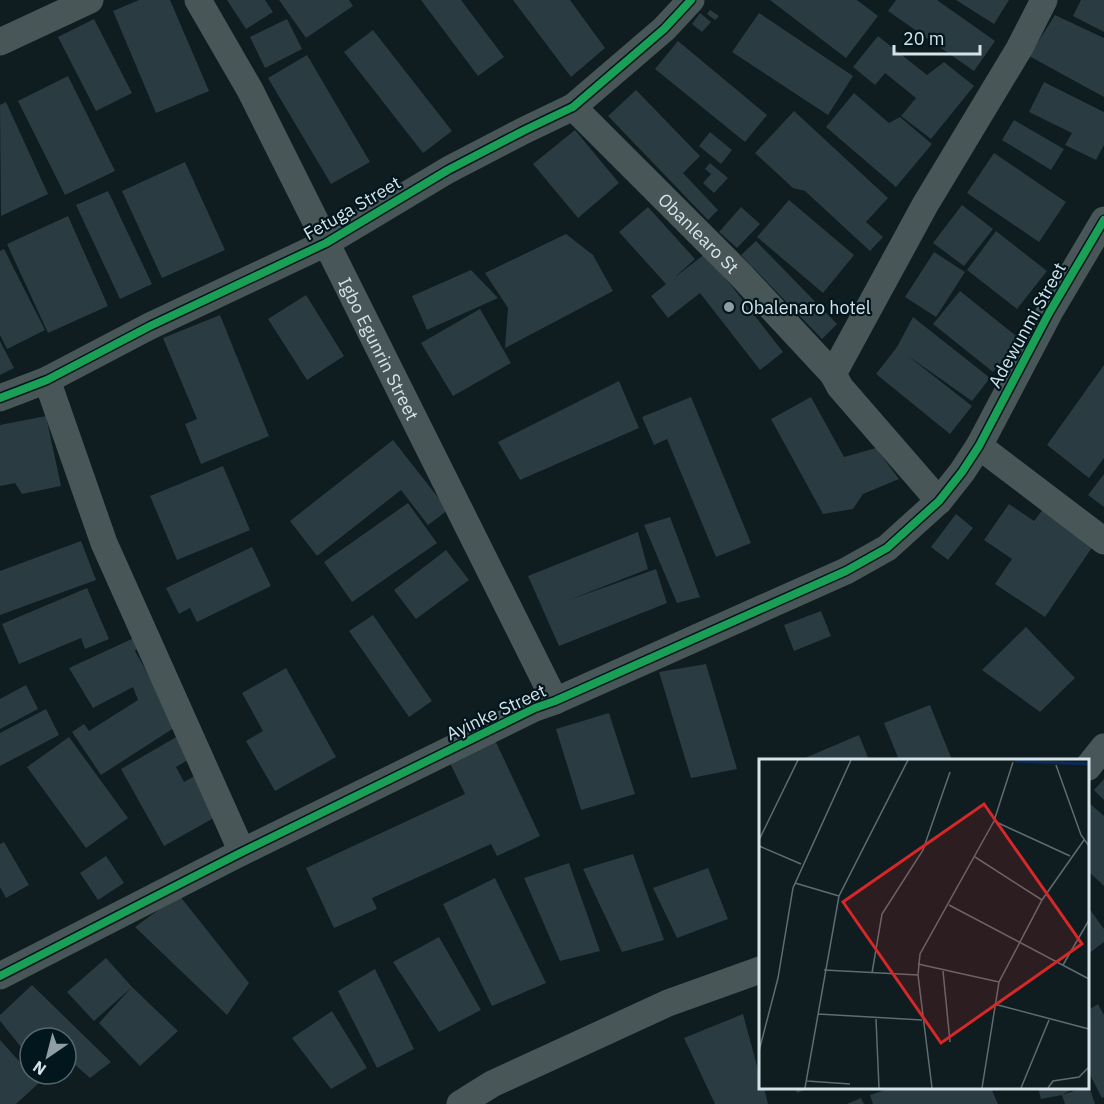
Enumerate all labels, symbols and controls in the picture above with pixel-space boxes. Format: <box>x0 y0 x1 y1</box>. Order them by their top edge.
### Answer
scale bar <box>894 18 980 56</box>
text: 20 m <box>903 27 945 50</box>
street label: Fetuga Street <box>299 171 405 245</box>
street label: Obanlearo St <box>654 188 744 278</box>
street label: Adewunmi Street <box>983 258 1071 392</box>
street label: Igbo Egunrin Street <box>334 273 424 424</box>
place label: Obalenaro hotel <box>741 296 871 319</box>
marker: Obalenaro hotel <box>722 300 736 314</box>
street label: Ayinke Street <box>442 679 550 745</box>
inset map <box>759 759 1089 1089</box>
north arrow <box>18 1026 78 1086</box>
text: N <box>29 1057 50 1080</box>

